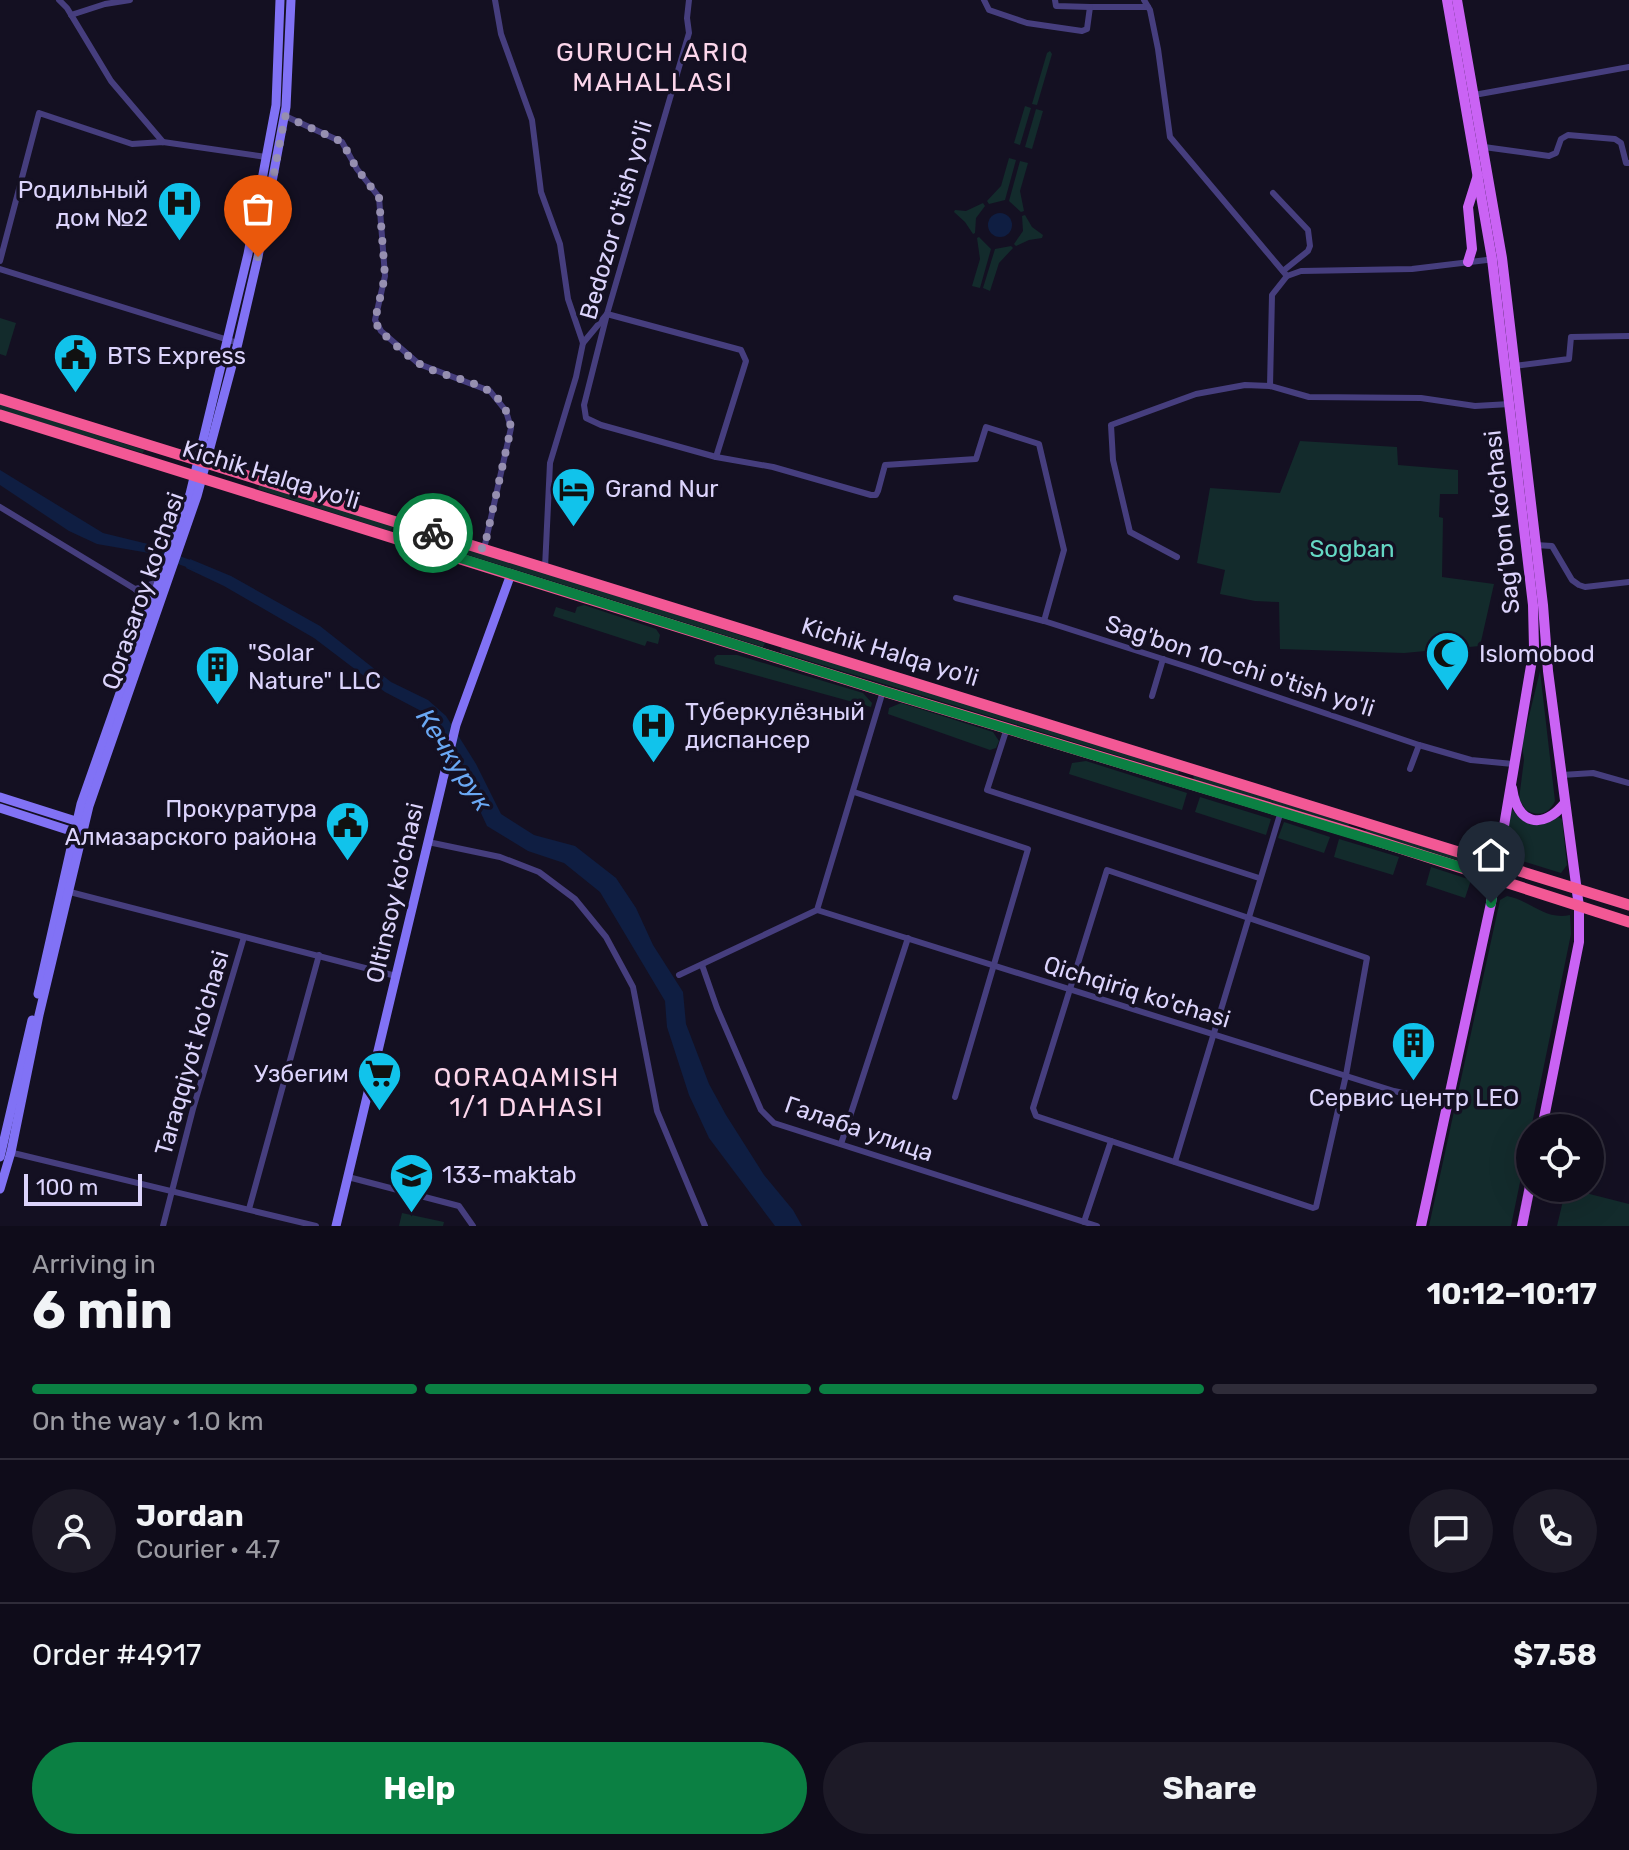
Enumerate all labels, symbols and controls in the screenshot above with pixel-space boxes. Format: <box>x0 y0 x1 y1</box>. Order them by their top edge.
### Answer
district label: GURUCH ARIQ MAHALLASI <box>556 37 750 98</box>
street label: Bedozor o'tish yo'li <box>574 117 658 323</box>
pin <box>224 175 292 257</box>
place label: Родильный дом №2 <box>18 176 148 232</box>
hospital icon: Родильный дом №2 <box>155 180 203 243</box>
icon: bag <box>236 187 280 231</box>
public building icon: BTS Express <box>52 332 100 395</box>
place label: BTS Express <box>107 342 246 370</box>
street label: Sag’bon ko’chasi <box>1478 429 1526 615</box>
street label: Kichik Halqa yo'li <box>179 435 363 515</box>
hotel icon: Grand Nur <box>550 465 598 528</box>
place label: Grand Nur <box>605 475 718 503</box>
street label: Qorasaroy ko'chasi <box>96 489 190 693</box>
courier <box>393 493 473 573</box>
icon: bike <box>411 511 455 555</box>
park label: Sogban <box>1309 535 1395 563</box>
street label: Sag'bon 10-chi o'tish yo'li <box>1102 609 1378 723</box>
street label: Kichik Halqa yo'li <box>798 612 982 692</box>
mosque icon: Islomobod <box>1424 630 1472 693</box>
place label: "Solar Nature" LLC <box>248 639 381 695</box>
place label: Islomobod <box>1479 640 1595 668</box>
building icon: "Solar Nature" LLC <box>193 643 241 706</box>
place label: Туберкулёзный диспансер <box>685 698 865 754</box>
hospital icon: Туберкулёзный диспансер <box>630 702 678 765</box>
water label: Кечкурук <box>409 703 499 817</box>
place label: Прокуратура Алмазарского района <box>65 795 317 851</box>
public building icon: Прокуратура Алмазарского района <box>324 799 372 862</box>
street label: Oltinsoy ko'chasi <box>361 800 429 986</box>
pin <box>1457 821 1525 903</box>
icon: home <box>1469 833 1513 877</box>
street label: Taraqqiyot ko'chasi <box>149 947 235 1159</box>
street label: Qichqiriq ko'chasi <box>1040 950 1234 1034</box>
building icon: Сервис центр LEO <box>1390 1020 1438 1083</box>
supermarket icon: Узбегим <box>356 1050 404 1113</box>
place label: Узбегим <box>254 1060 349 1088</box>
district label: QORAQAMISH 1/1 DAHASI <box>434 1062 620 1123</box>
place label: Сервис центр LEO <box>1309 1084 1519 1112</box>
street label: Галаба улица <box>781 1091 937 1167</box>
map controls <box>1516 1114 1604 1202</box>
button: locate <box>1516 1114 1604 1202</box>
school or university icon: 133-maktab <box>387 1151 435 1214</box>
place label: 133-maktab <box>442 1161 577 1189</box>
scale bar <box>24 1170 142 1206</box>
text: 100 m <box>36 1174 98 1201</box>
text: Arriving in <box>32 1249 156 1280</box>
text: 10:12–10:17 <box>1426 1276 1597 1312</box>
text: 6 min <box>32 1279 173 1341</box>
text: On the way · 1.0 km <box>32 1406 264 1437</box>
button: person <box>32 1489 116 1573</box>
button: chat <box>1409 1489 1493 1573</box>
button: phone <box>1513 1489 1597 1573</box>
text: Jordan <box>136 1498 244 1534</box>
text: Courier · 4.7 <box>136 1534 280 1565</box>
text: Order #4917 <box>32 1637 201 1673</box>
text: $7.58 <box>1513 1637 1597 1673</box>
button: Help <box>32 1742 807 1834</box>
button: Share <box>823 1742 1597 1834</box>

